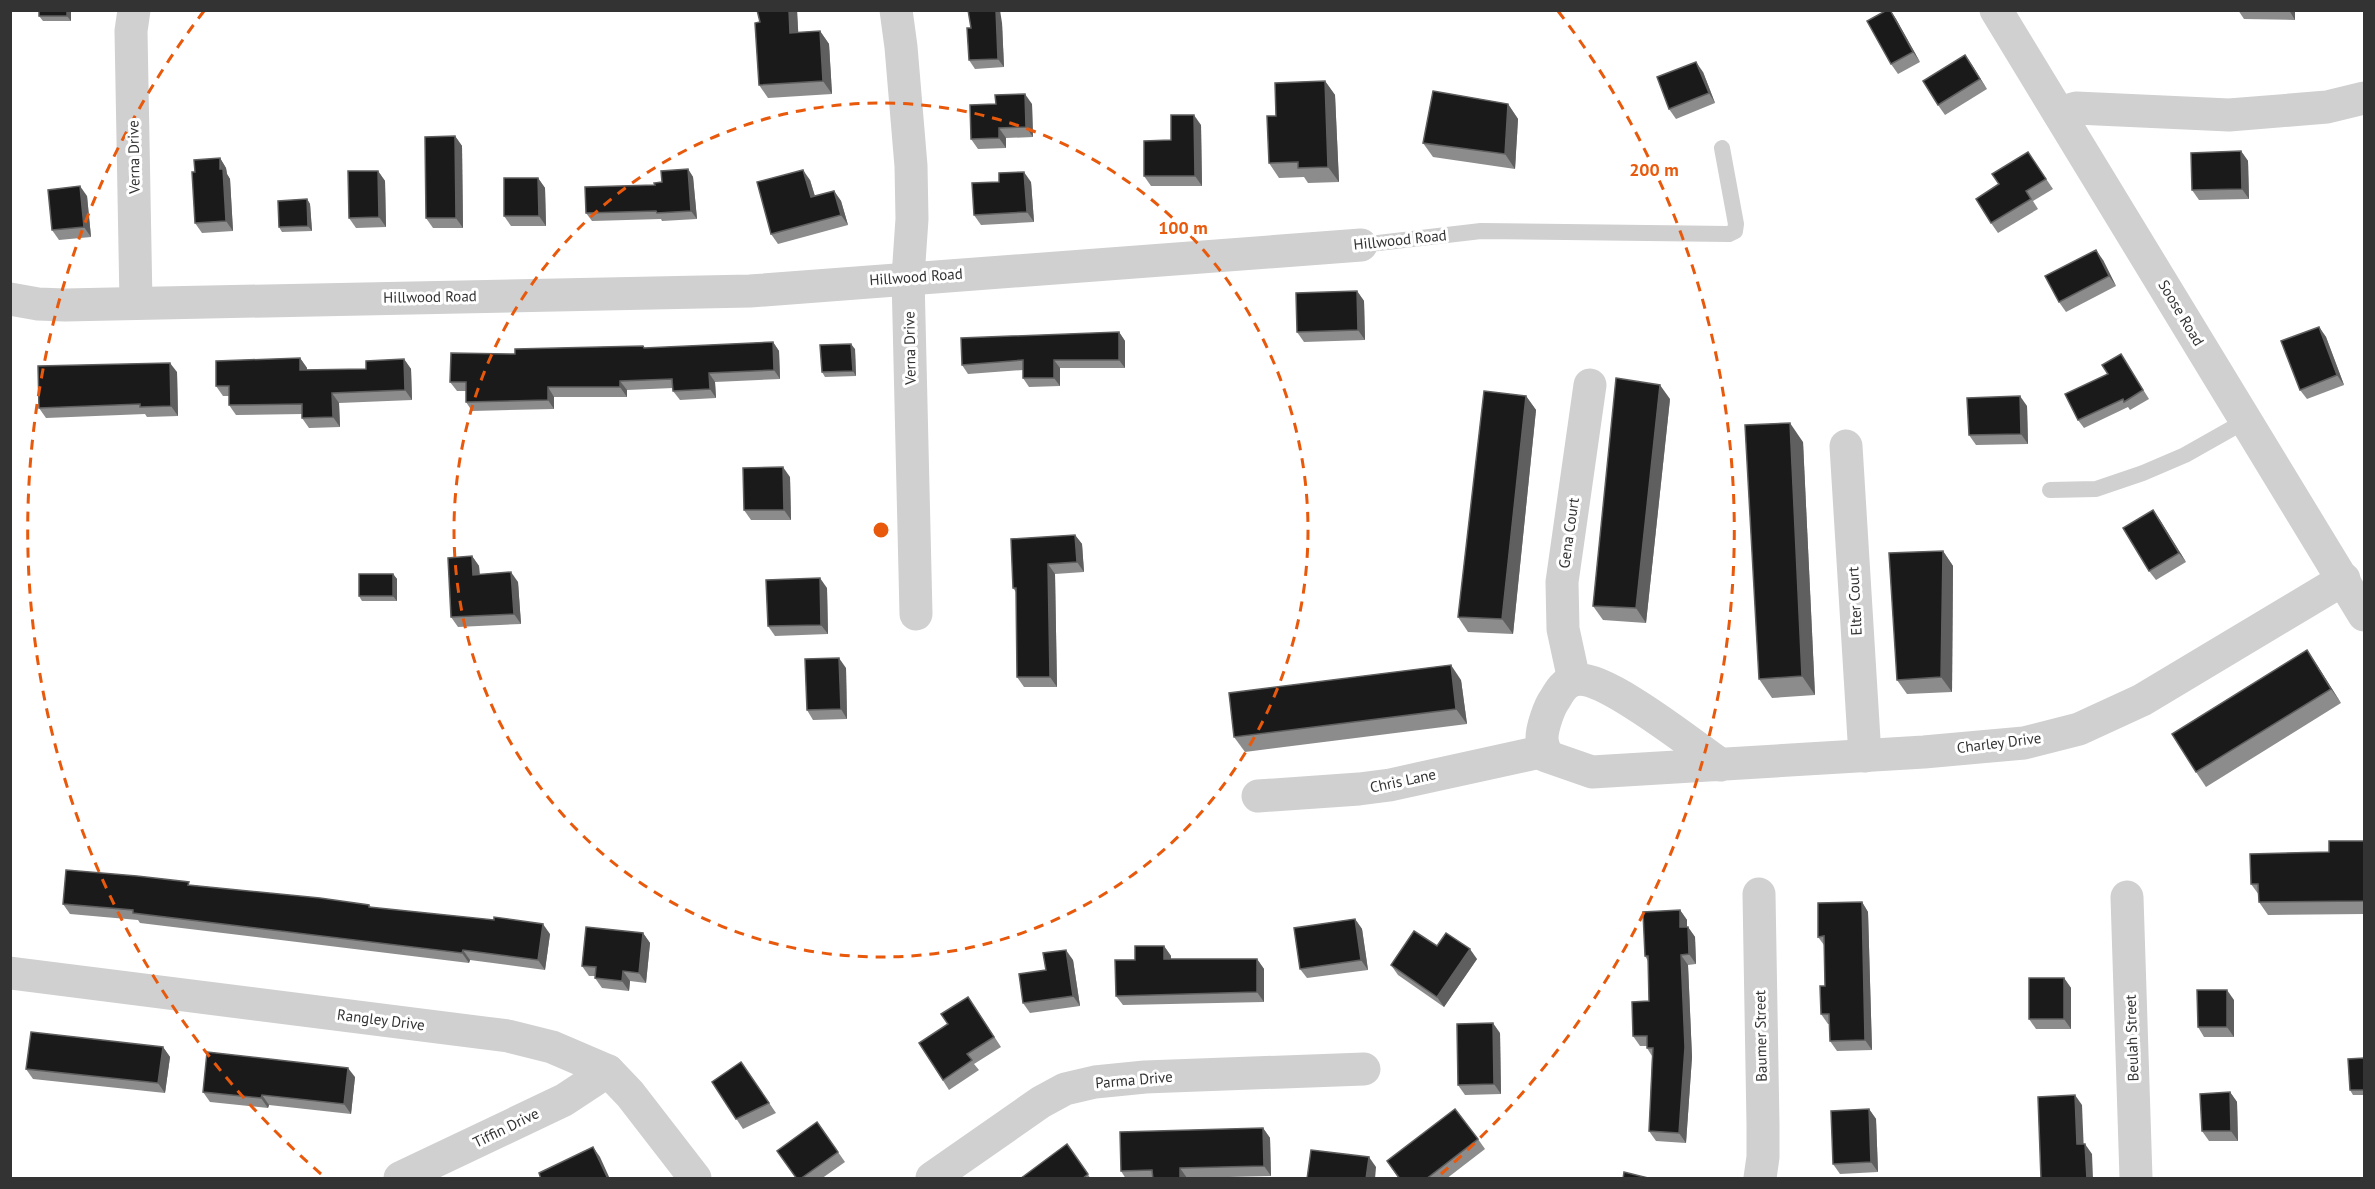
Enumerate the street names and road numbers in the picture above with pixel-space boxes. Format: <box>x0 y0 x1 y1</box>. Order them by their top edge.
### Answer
street label: Verna Drive <box>123 120 144 195</box>
street label: Hillwood Road <box>1352 225 1448 254</box>
street label: Hillwood Road <box>869 264 963 289</box>
street label: Soose Road <box>2154 276 2209 349</box>
street label: Hillwood Road <box>383 286 477 307</box>
street label: Verna Drive <box>899 311 920 386</box>
street label: Gena Court <box>1554 496 1583 570</box>
street label: Elter Court <box>1843 566 1866 636</box>
street label: Charley Drive <box>1956 728 2042 757</box>
street label: Chris Lane <box>1368 764 1438 797</box>
street label: Baumer Street <box>1750 990 1771 1082</box>
street label: Beulah Street <box>2120 994 2143 1082</box>
street label: Rangley Drive <box>336 1005 426 1034</box>
street label: Parma Drive <box>1094 1067 1173 1092</box>
street label: Tiffin Drive <box>470 1103 542 1152</box>

